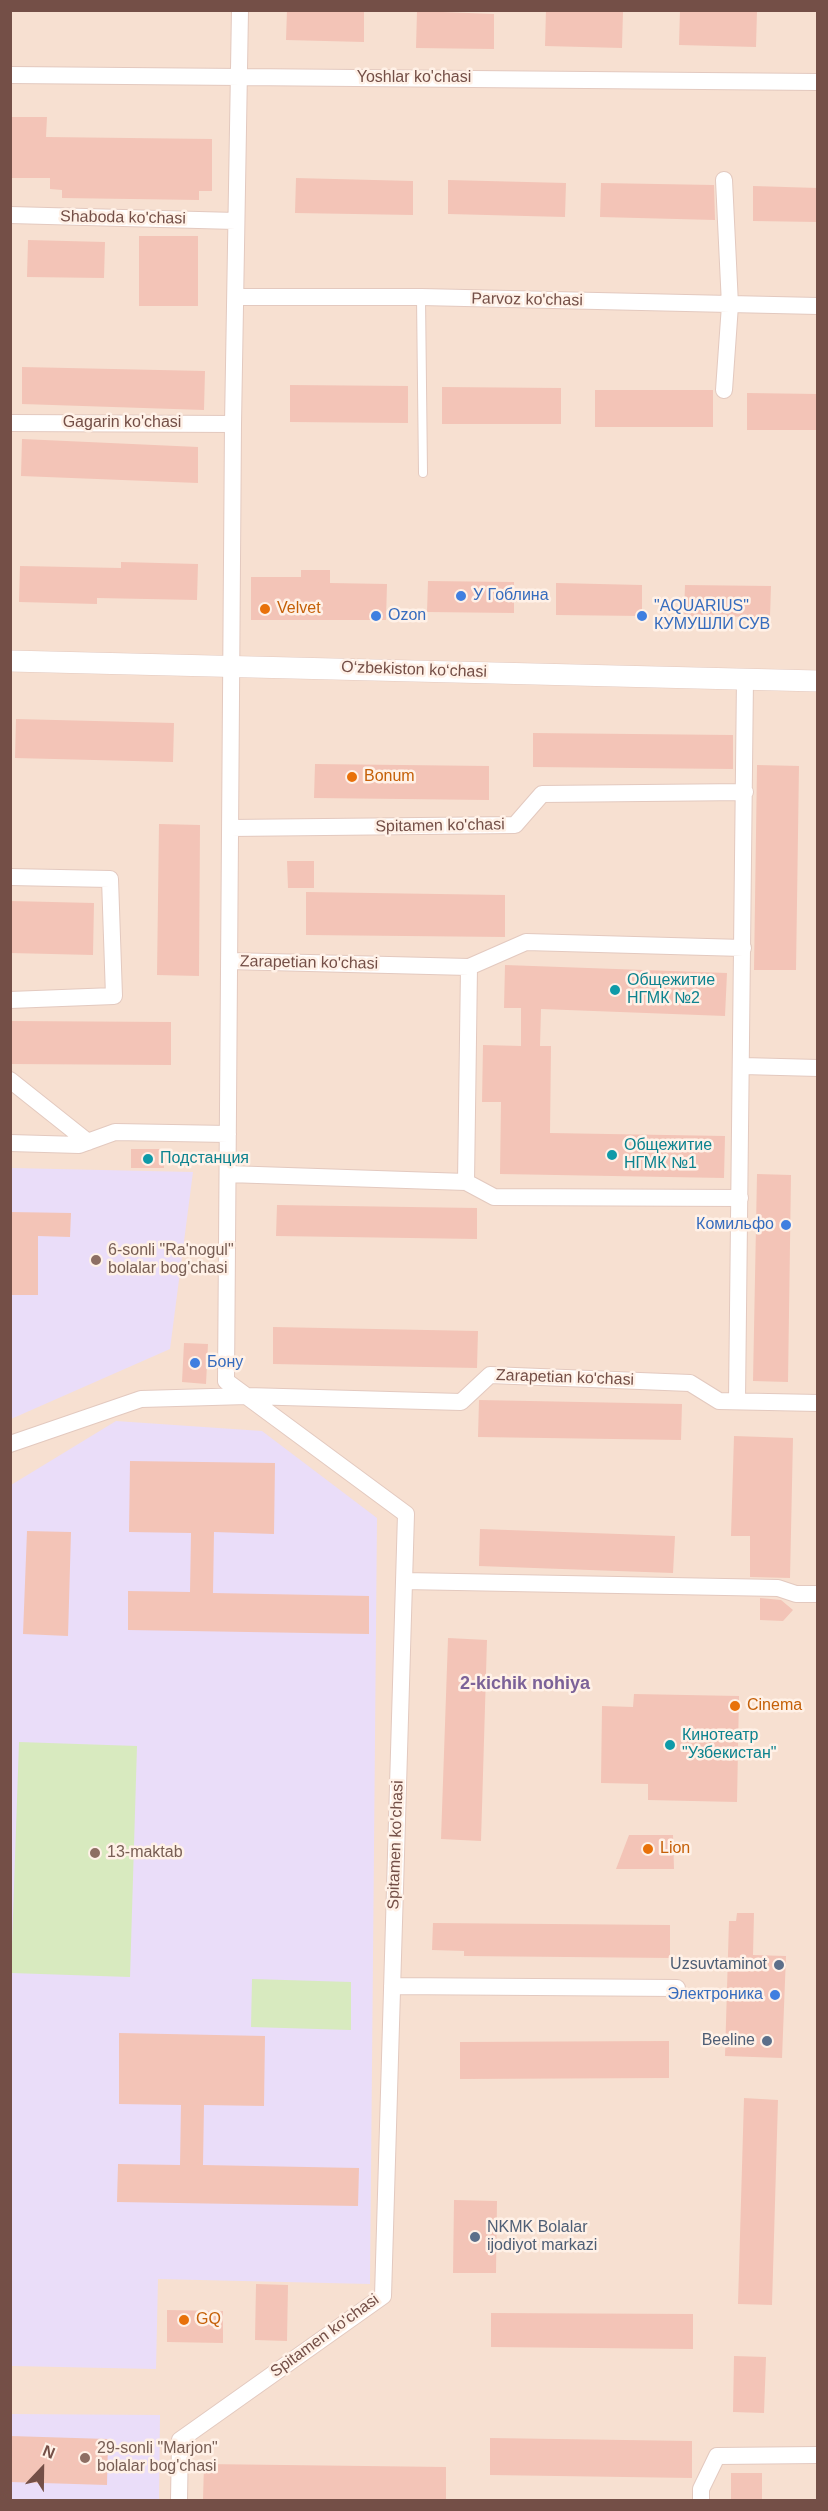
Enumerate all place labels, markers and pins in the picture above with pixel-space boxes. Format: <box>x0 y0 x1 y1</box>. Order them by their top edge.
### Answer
place label: У Гоблина <box>473 586 549 606</box>
marker: У Гоблина <box>454 589 468 603</box>
place label: "AQUARIUS" КУМУШЛИ СУВ <box>654 597 770 635</box>
place label: Velvet <box>277 599 321 619</box>
marker: Velvet <box>258 602 272 616</box>
place label: Ozon <box>388 606 426 626</box>
marker: Ozon <box>369 609 383 623</box>
marker: "AQUARIUS" КУМУШЛИ СУВ <box>635 609 649 623</box>
place label: Bonum <box>364 767 415 787</box>
marker: Bonum <box>345 770 359 784</box>
place label: Общежитие НГМК №2 <box>627 971 715 1009</box>
marker: Общежитие НГМК №2 <box>608 983 622 997</box>
place label: Общежитие НГМК №1 <box>624 1136 712 1174</box>
marker: Общежитие НГМК №1 <box>605 1148 619 1162</box>
place label: Подстанция <box>160 1149 249 1169</box>
marker: Подстанция <box>141 1152 155 1166</box>
place label: Комильфо <box>696 1215 774 1235</box>
marker: Комильфо <box>779 1218 793 1232</box>
place label: 6-sonli "Ra'nogul" bolalar bog'chasi <box>108 1241 234 1279</box>
marker: 6-sonli "Ra'nogul" bolalar bog'chasi <box>89 1253 103 1267</box>
place label: Бону <box>207 1353 243 1373</box>
marker: Бону <box>188 1356 202 1370</box>
place label: Cinema <box>747 1696 802 1716</box>
marker: Cinema <box>728 1699 742 1713</box>
place label: Кинотеатр "Узбекистан" <box>682 1726 776 1764</box>
marker: Кинотеатр "Узбекистан" <box>663 1738 677 1752</box>
place label: Lion <box>660 1839 690 1859</box>
marker: Lion <box>641 1842 655 1856</box>
place label: 13-maktab <box>107 1843 183 1863</box>
marker: 13-maktab <box>88 1846 102 1860</box>
place label: Uzsuvtaminot <box>670 1955 767 1975</box>
marker: Uzsuvtaminot <box>772 1958 786 1972</box>
place label: Электроника <box>667 1985 763 2005</box>
marker: Электроника <box>768 1988 782 2002</box>
place label: Beeline <box>702 2031 755 2051</box>
marker: Beeline <box>760 2034 774 2048</box>
place label: NKMK Bolalar ijodiyot markazi <box>487 2218 597 2256</box>
marker: NKMK Bolalar ijodiyot markazi <box>468 2230 482 2244</box>
place label: GQ <box>196 2310 221 2330</box>
marker: GQ <box>177 2313 191 2327</box>
place label: 29-sonli "Marjon" bolalar bog'chasi <box>97 2439 218 2477</box>
marker: 29-sonli "Marjon" bolalar bog'chasi <box>78 2451 92 2465</box>

